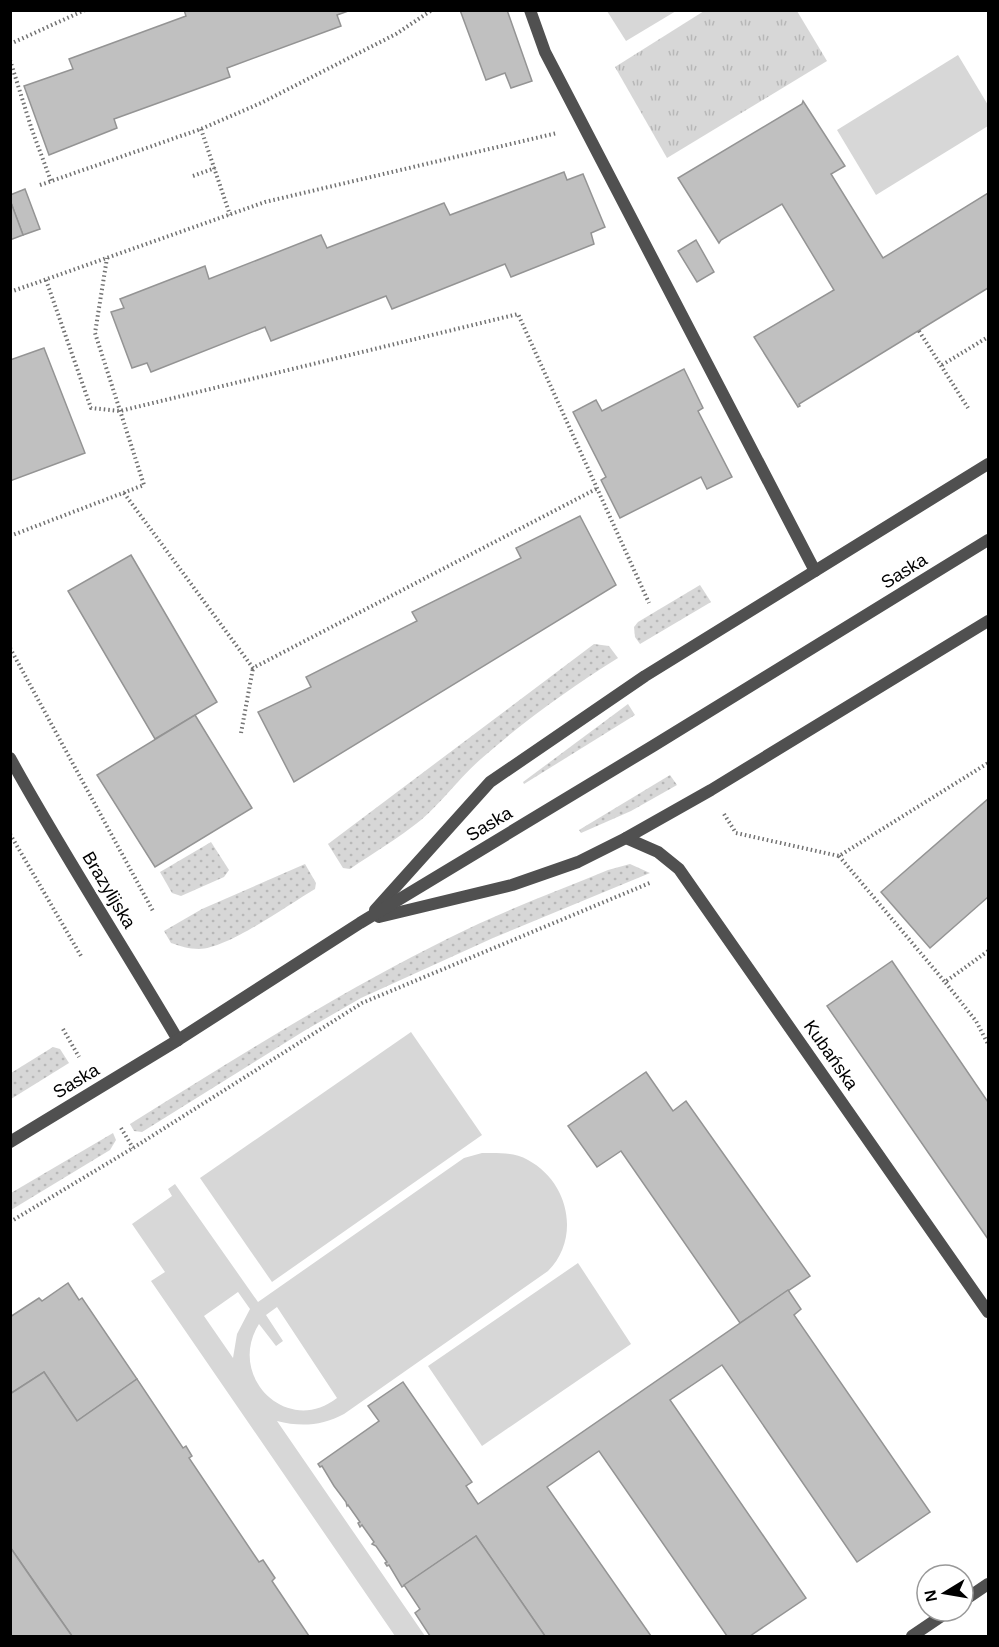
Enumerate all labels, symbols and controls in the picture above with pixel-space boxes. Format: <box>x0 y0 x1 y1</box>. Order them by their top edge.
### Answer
street label: Saska <box>877 549 931 593</box>
street label: Saska <box>462 802 516 845</box>
street label: Brazylijska <box>78 848 140 933</box>
street label: Kubańska <box>800 1016 863 1094</box>
street label: Saska <box>49 1059 103 1102</box>
north arrow <box>915 1563 975 1623</box>
text: N <box>921 1588 940 1603</box>

